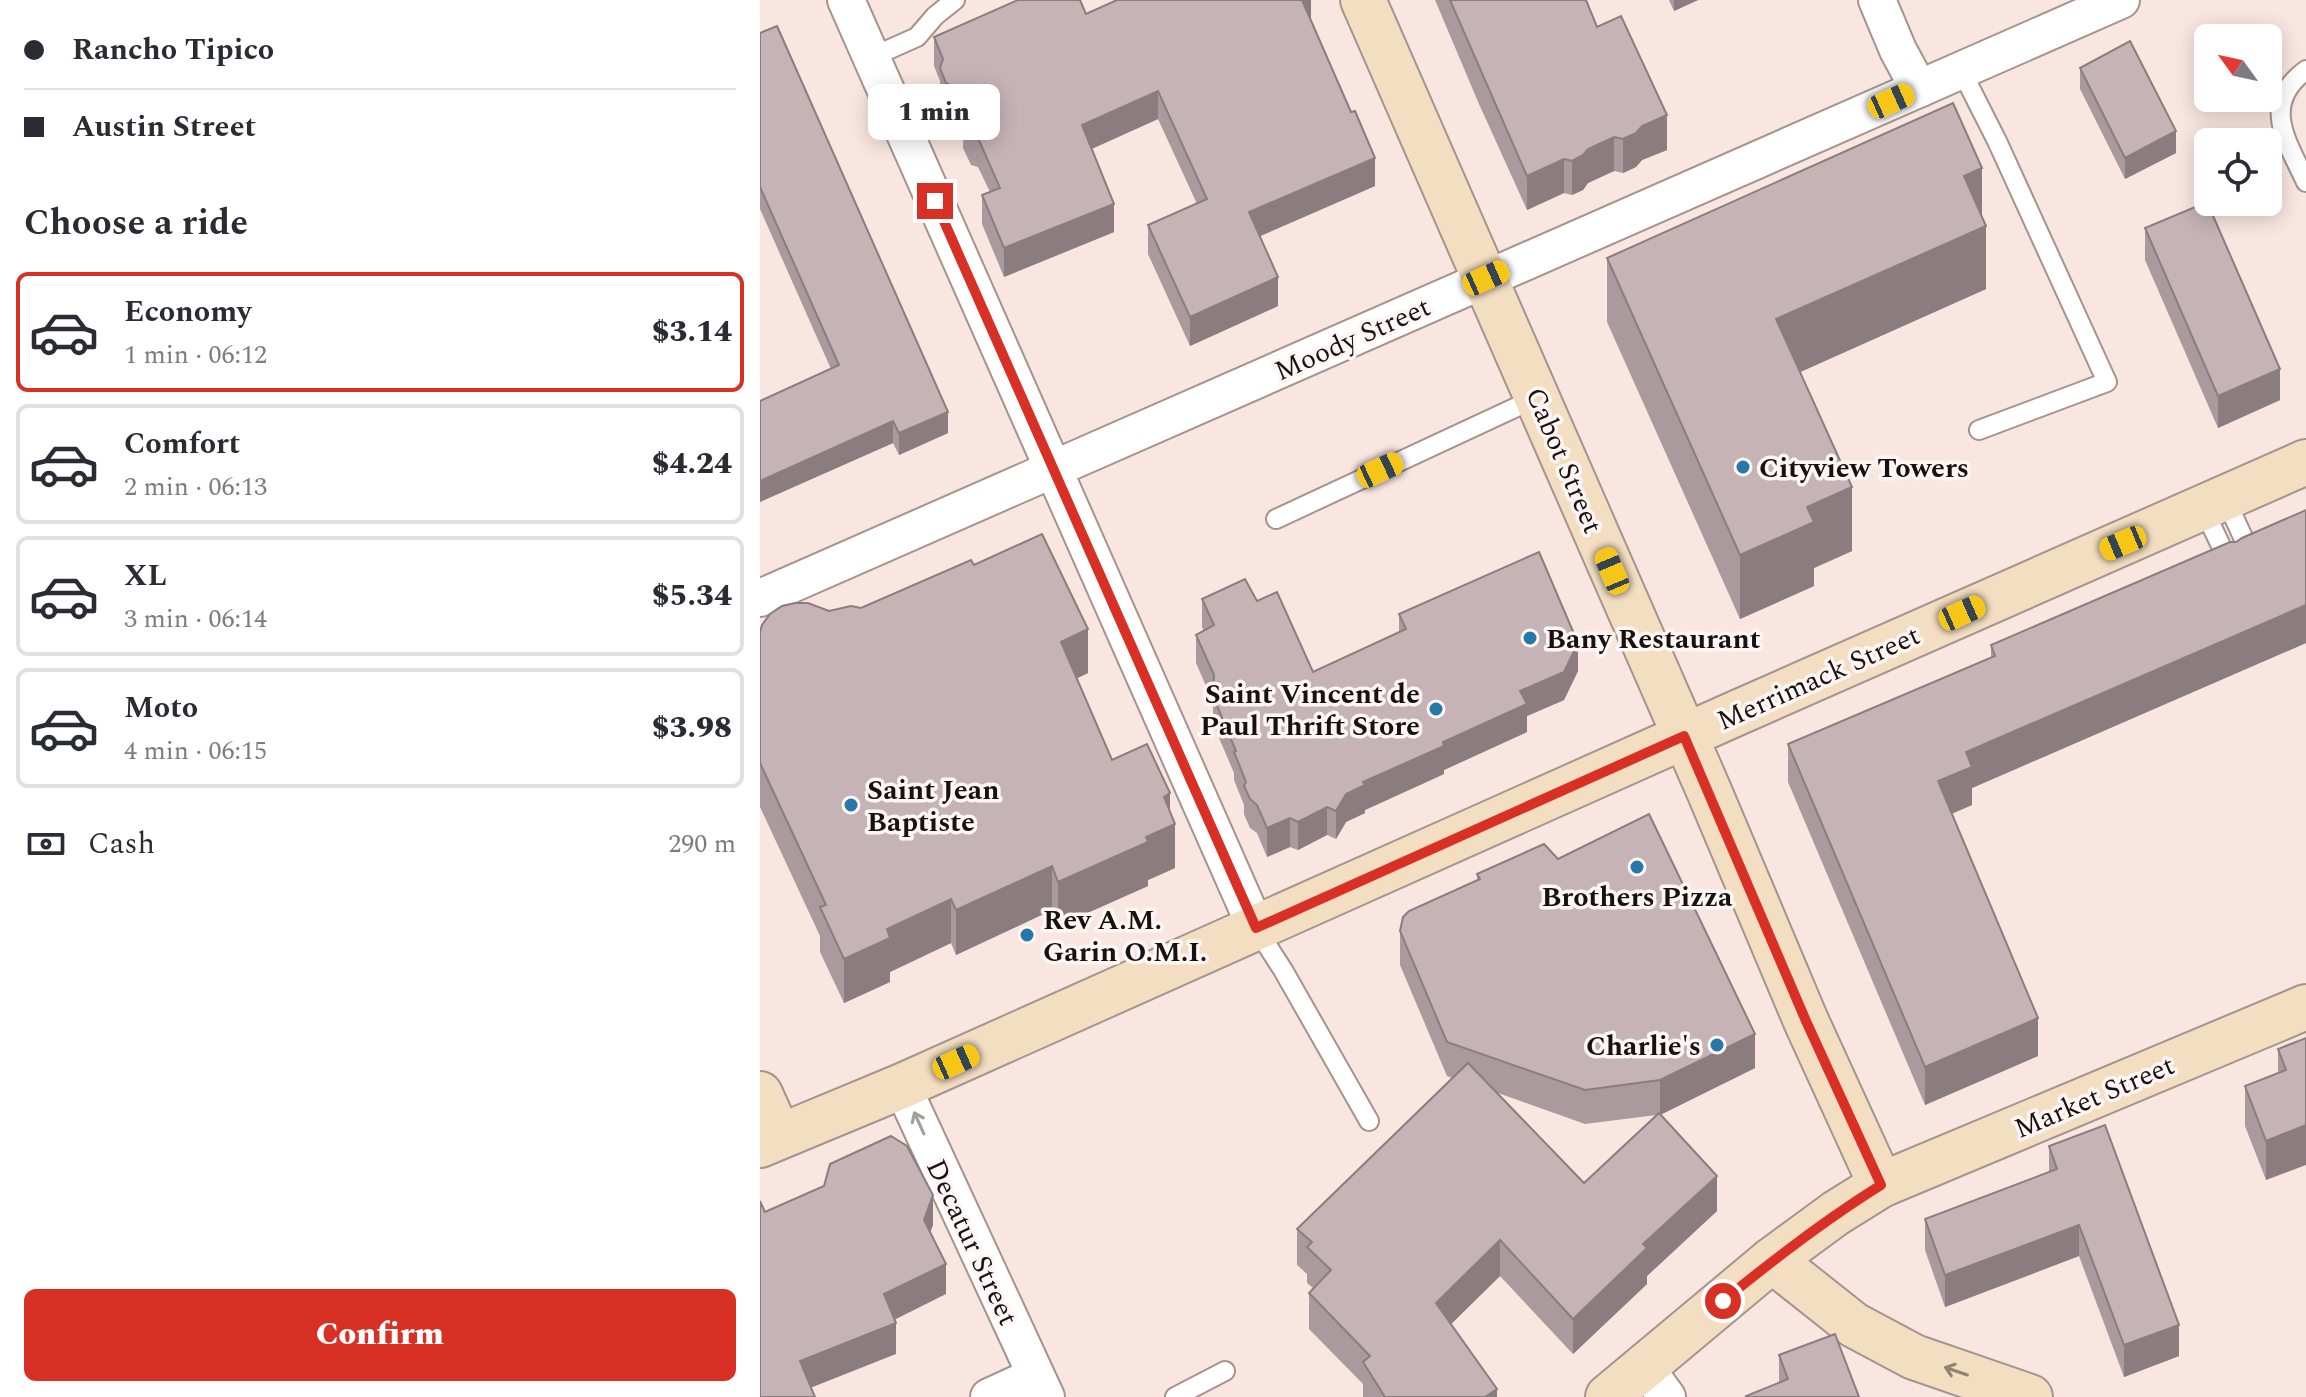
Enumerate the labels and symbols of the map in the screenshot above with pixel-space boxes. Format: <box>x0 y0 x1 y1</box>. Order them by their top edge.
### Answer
north arrow <box>2194 24 2282 112</box>
car <box>1864 80 1918 122</box>
callout: 1 min <box>869 85 1001 141</box>
route end <box>917 183 953 219</box>
car <box>1459 257 1513 299</box>
street label: Moody Street <box>1268 286 1438 393</box>
street label: Cabot Street <box>1514 381 1614 540</box>
place label: Cityview Towers <box>1759 447 1969 490</box>
car <box>1353 449 1407 491</box>
marker: Cityview Towers <box>1734 458 1752 476</box>
car <box>2096 523 2150 563</box>
car <box>1592 544 1632 598</box>
car <box>1935 592 1989 634</box>
street label: Merrimack Street <box>1710 614 1927 742</box>
place label: Bany Restaurant <box>1546 618 1761 661</box>
marker: Bany Restaurant <box>1521 629 1539 647</box>
place label: Saint Vincent de Paul Thrift Store <box>1200 673 1420 748</box>
marker: Saint Vincent de Paul Thrift Store <box>1427 700 1445 718</box>
place label: Saint Jean Baptiste <box>867 769 999 844</box>
marker: Saint Jean Baptiste <box>842 796 860 814</box>
marker: Brothers Pizza <box>1628 858 1646 876</box>
place label: Brothers Pizza <box>1542 876 1733 919</box>
place label: Rev A.M. Garin O.M.I. <box>1043 899 1207 974</box>
marker: Rev A.M. Garin O.M.I. <box>1018 926 1036 944</box>
place label: Charlie's <box>1586 1025 1701 1068</box>
marker: Charlie's <box>1708 1036 1726 1054</box>
car <box>929 1041 983 1083</box>
street label: Market Street <box>2008 1044 2182 1151</box>
one-way arrow <box>910 1111 925 1136</box>
street label: Decatur Street <box>914 1152 1029 1333</box>
route start <box>1705 1283 1741 1319</box>
one-way arrow <box>1944 1363 1969 1378</box>

